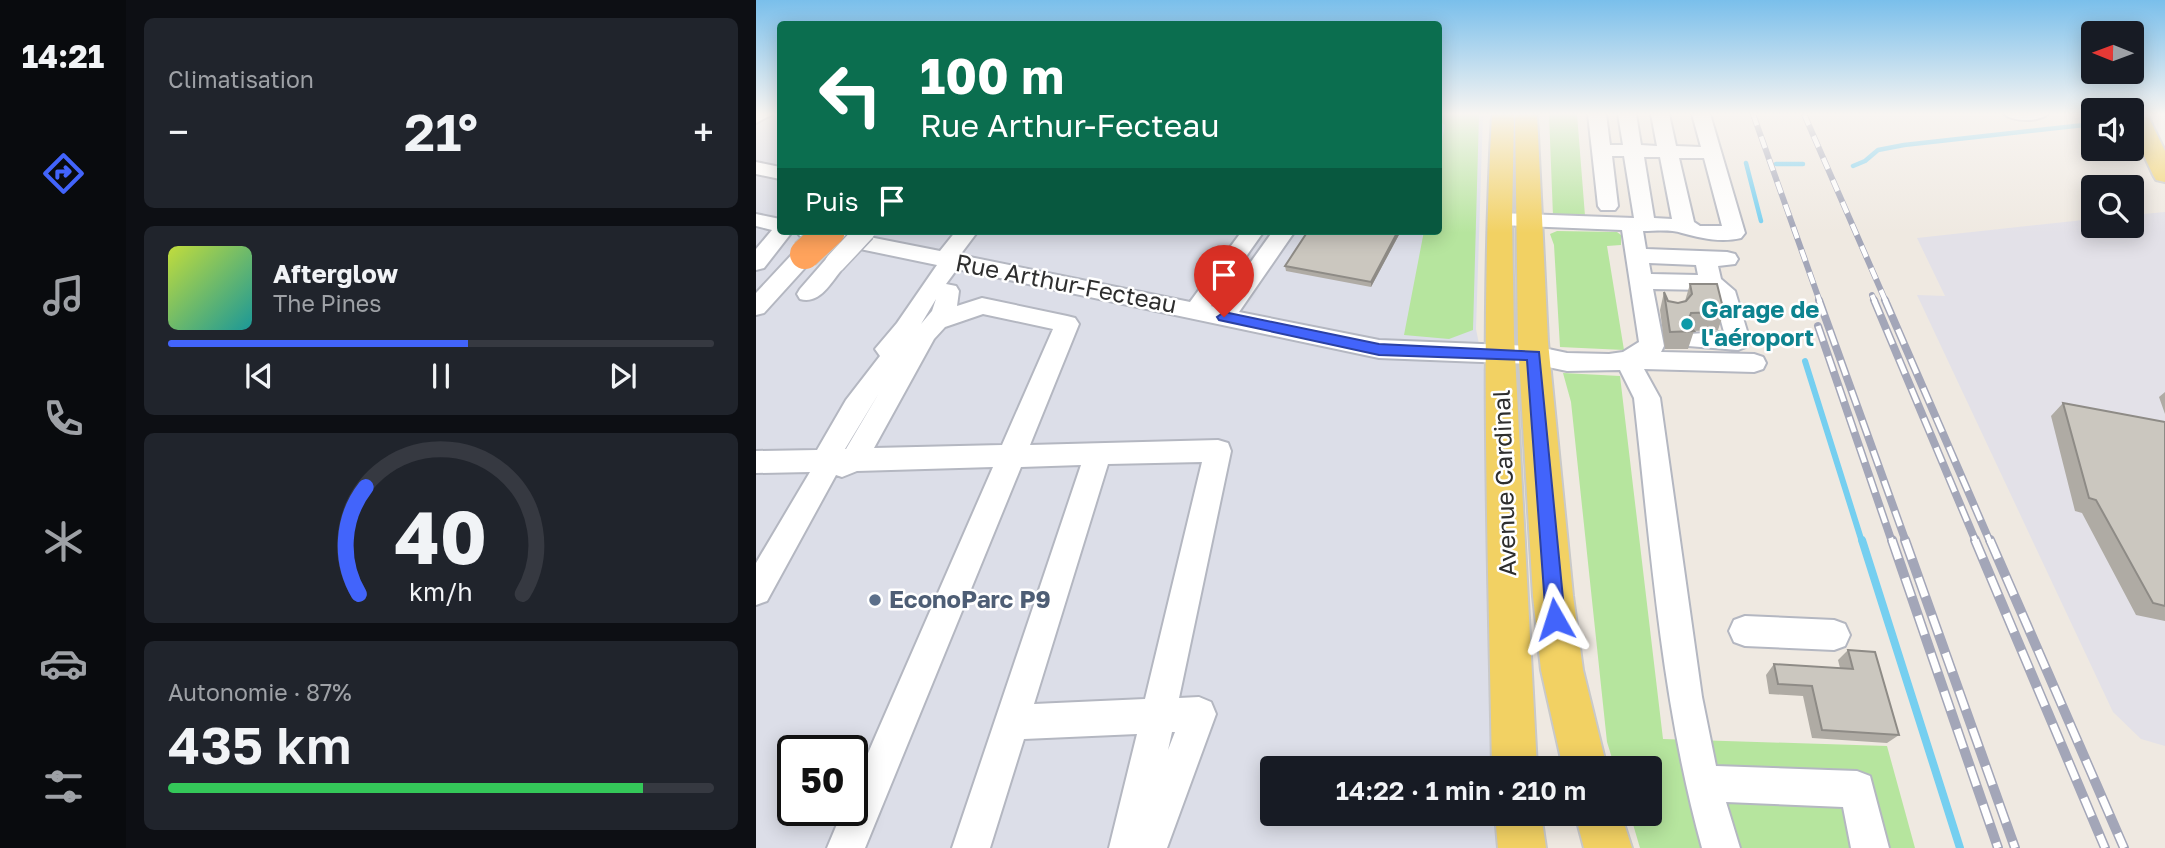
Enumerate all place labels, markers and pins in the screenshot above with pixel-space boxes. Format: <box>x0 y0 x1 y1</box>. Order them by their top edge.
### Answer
pin <box>1194 245 1254 317</box>
place label: Garage de l'aéroport <box>1701 294 1819 351</box>
marker: Garage de l'aéroport <box>1679 316 1695 332</box>
place label: EconoParc P9 <box>889 584 1051 613</box>
marker: EconoParc P9 <box>867 592 883 608</box>

